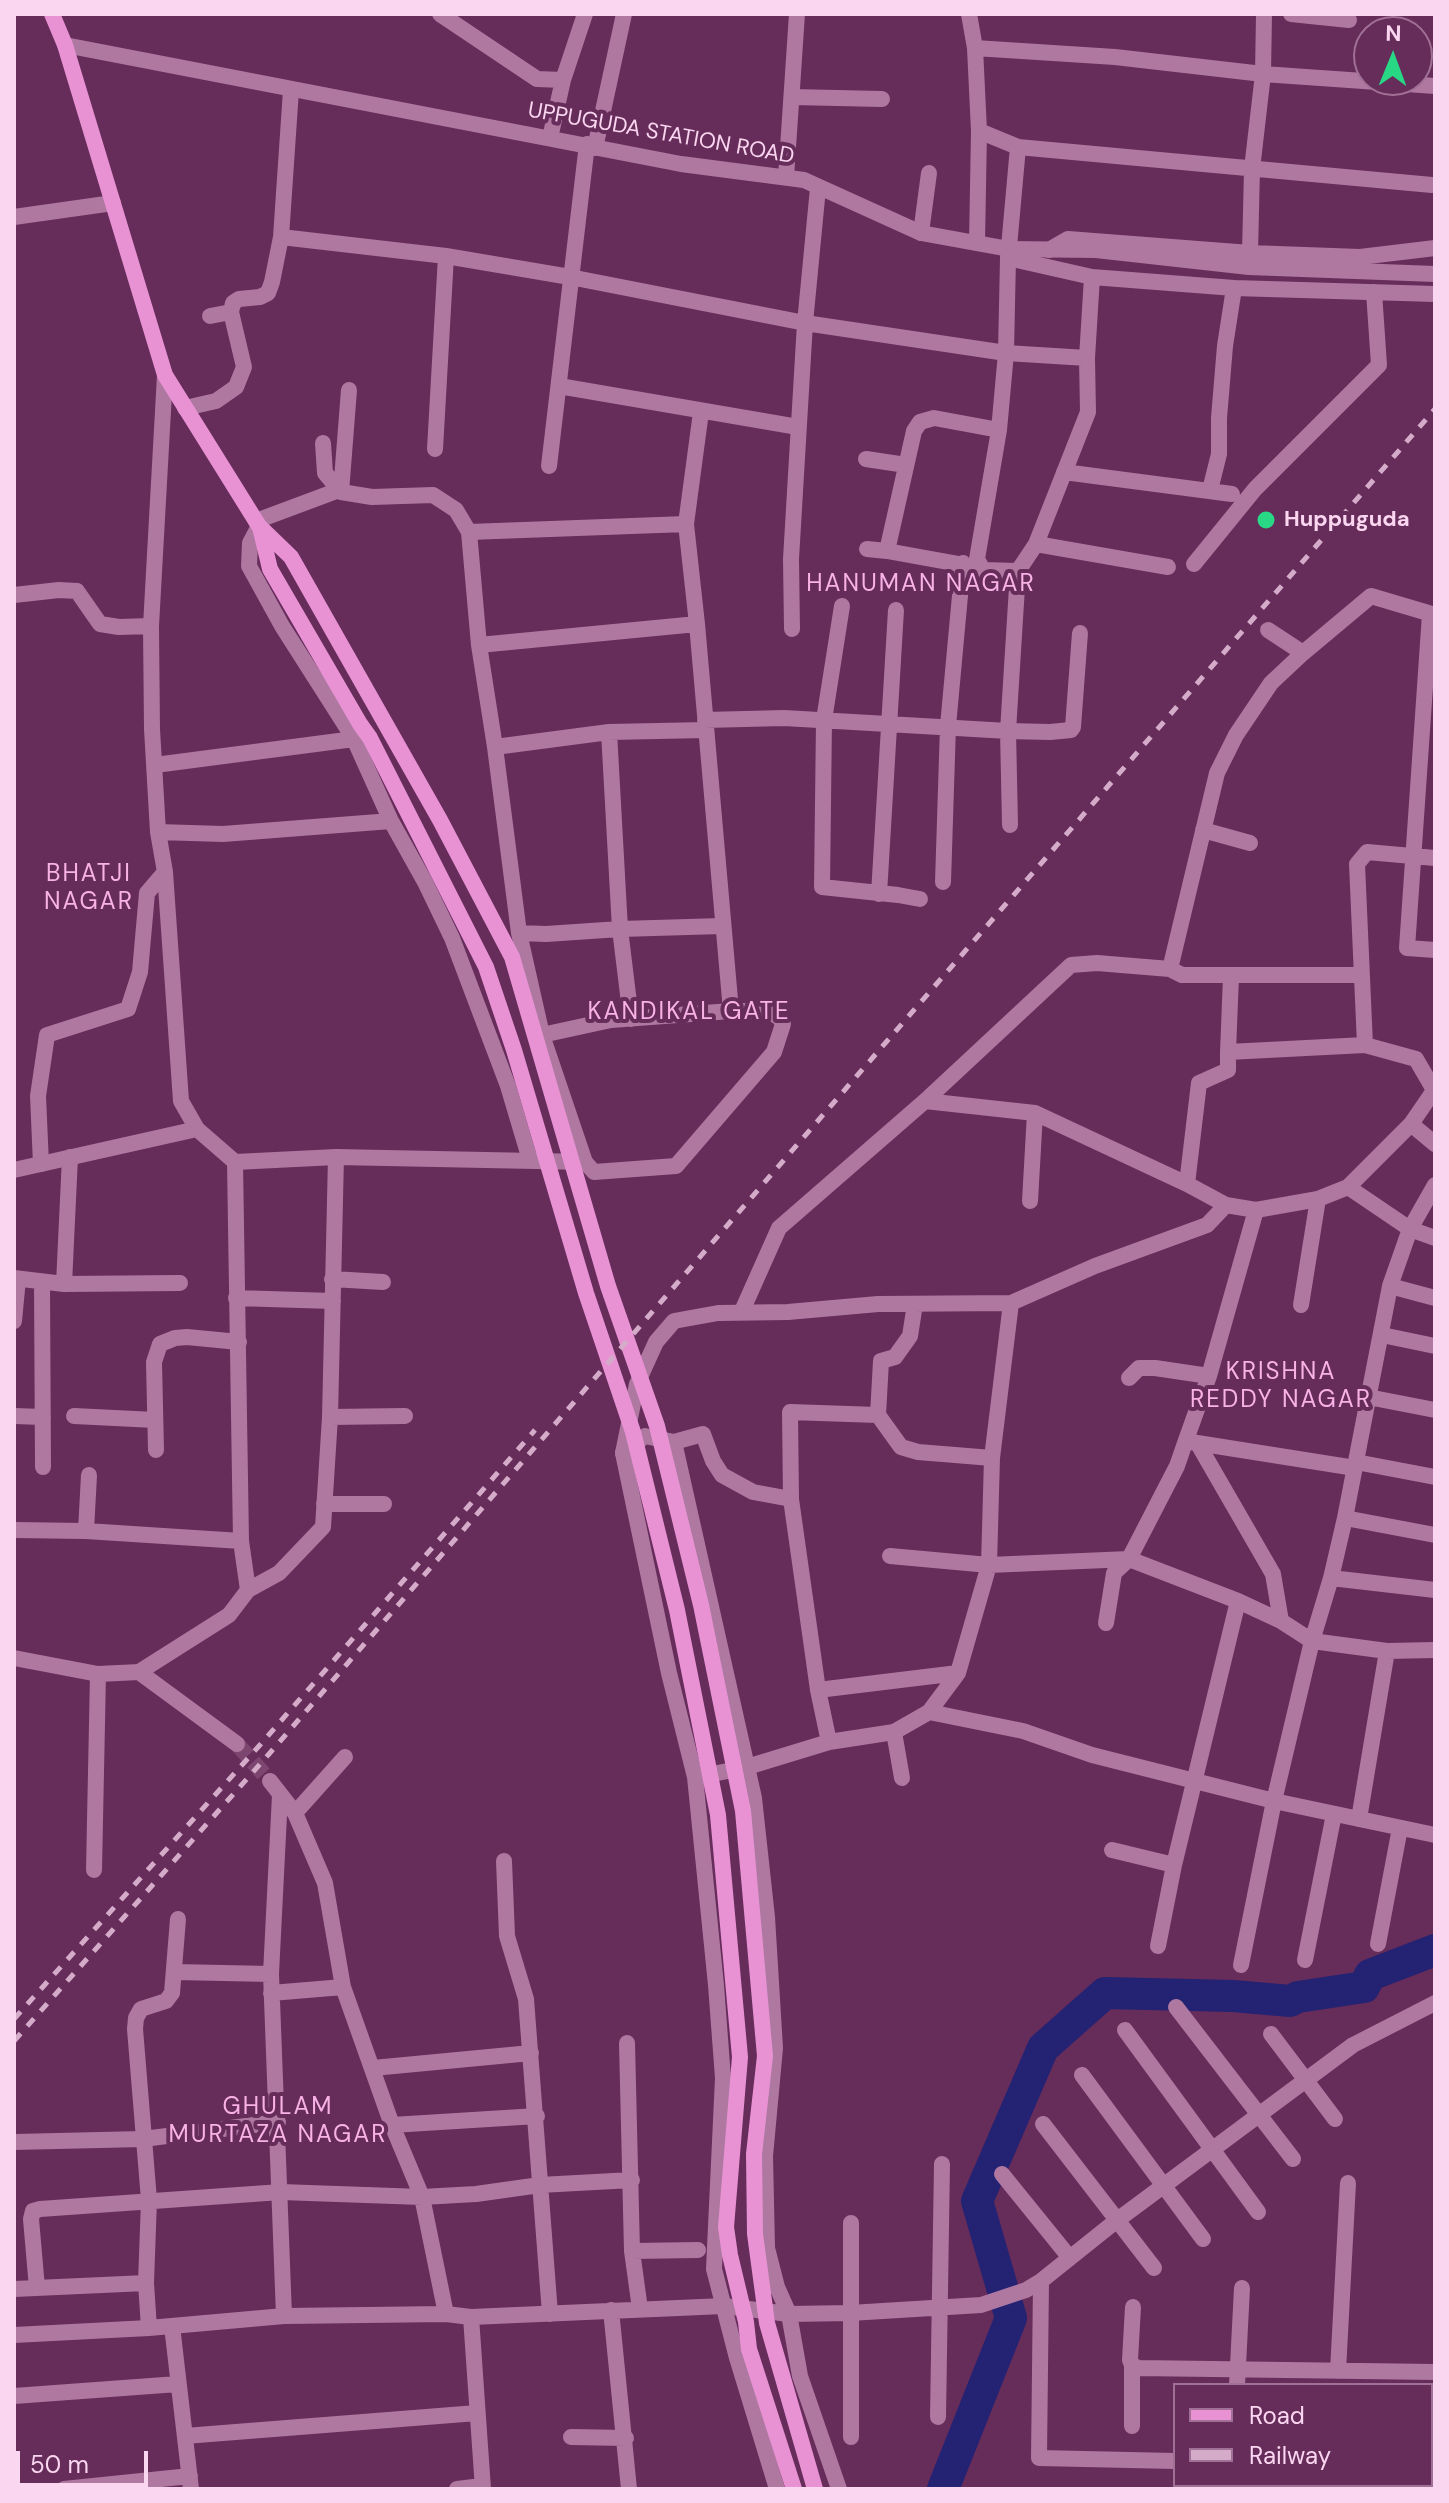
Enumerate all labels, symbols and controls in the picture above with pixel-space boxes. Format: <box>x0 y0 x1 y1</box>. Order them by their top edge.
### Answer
north arrow <box>1353 16 1433 96</box>
text: N <box>1385 19 1402 48</box>
street label: UPPUGUDA STATION ROAD <box>526 98 796 170</box>
place label: Huppuguda <box>1284 507 1410 533</box>
marker: Huppuguda <box>1255 509 1277 531</box>
district label: HANUMAN NAGAR <box>806 571 1036 599</box>
district label: BHATJI NAGAR <box>44 861 134 917</box>
district label: KANDIKAL GATE <box>588 999 790 1027</box>
district label: KRISHNA REDDY NAGAR <box>1190 1359 1372 1415</box>
district label: GHULAM MURTAZA NAGAR <box>169 2094 387 2150</box>
legend <box>1173 2383 1433 2487</box>
text: Road <box>1249 2400 1305 2431</box>
scale bar <box>20 2435 152 2485</box>
text: Railway <box>1249 2440 1331 2471</box>
text: 50 m <box>30 2449 89 2480</box>

